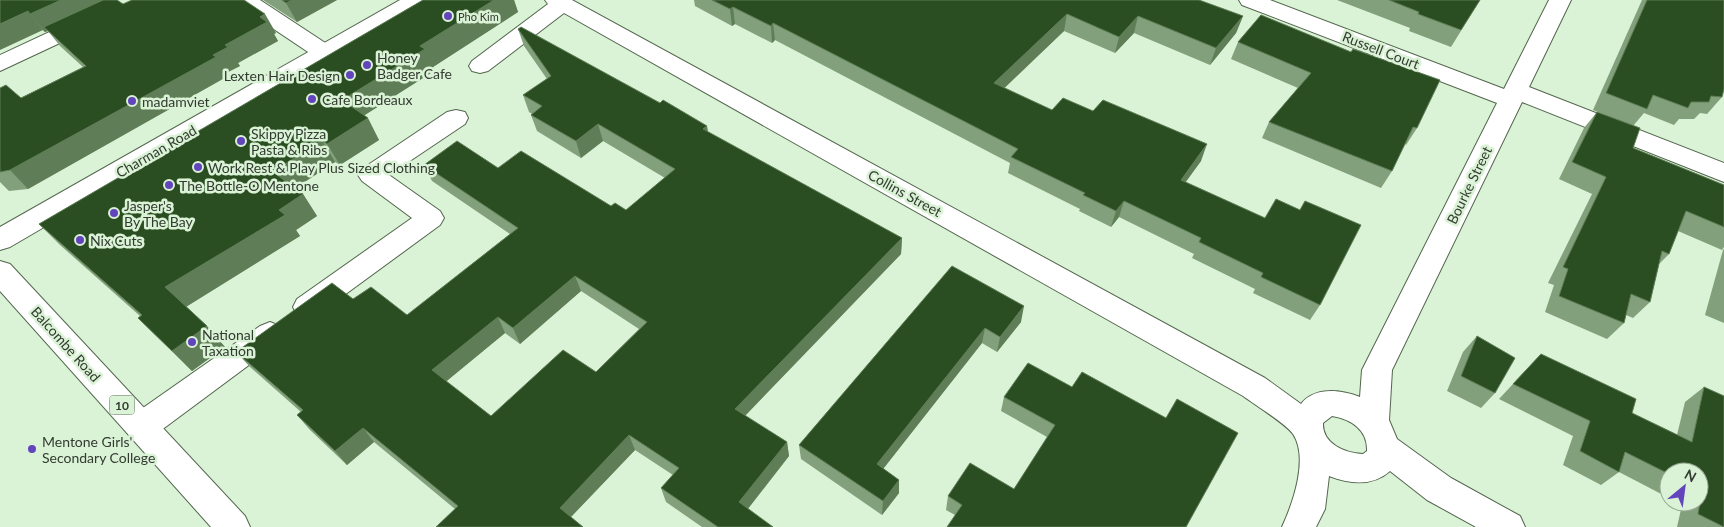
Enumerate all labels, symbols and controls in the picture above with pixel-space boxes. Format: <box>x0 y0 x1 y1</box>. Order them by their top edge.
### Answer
marker: Pho Kim <box>442 10 454 22</box>
place label: Pho Kim <box>458 10 499 23</box>
street label: Russell Court <box>1340 28 1422 72</box>
place label: Honey Badger Cafe <box>377 49 452 82</box>
marker: Honey Badger Cafe <box>361 59 373 71</box>
place label: Lexten Hair Design <box>224 67 340 84</box>
marker: Lexten Hair Design <box>344 69 356 81</box>
place label: Cafe Bordeaux <box>322 91 413 108</box>
place label: madamviet <box>142 93 210 110</box>
marker: Cafe Bordeaux <box>306 93 318 105</box>
marker: madamviet <box>126 95 138 107</box>
street label: Charman Road <box>113 121 199 181</box>
place label: Skippy Pizza Pasta & Ribs <box>251 125 327 158</box>
marker: Skippy Pizza Pasta & Ribs <box>235 135 247 147</box>
street label: Bourke Street <box>1443 143 1495 227</box>
place label: Work Rest & Play Plus Sized Clothing <box>208 159 435 176</box>
marker: Work Rest & Play Plus Sized Clothing <box>192 161 204 173</box>
street label: Collins Street <box>865 166 945 220</box>
place label: The Bottle-O Mentone <box>179 177 319 194</box>
marker: The Bottle-O Mentone <box>163 179 175 191</box>
place label: Jasper's By The Bay <box>124 197 194 230</box>
marker: Jasper's By The Bay <box>108 207 120 219</box>
place label: Nix Cuts <box>90 232 143 249</box>
marker: Nix Cuts <box>74 234 86 246</box>
street label: Balcombe Road <box>28 303 104 385</box>
place label: National Taxation <box>202 326 254 359</box>
marker: National Taxation <box>186 336 198 348</box>
road number: 10 <box>110 396 134 414</box>
place label: Mentone Girls' Secondary College <box>42 433 155 466</box>
marker: Mentone Girls' Secondary College <box>26 443 38 455</box>
north arrow <box>1659 462 1709 512</box>
text: N <box>1682 465 1699 485</box>

